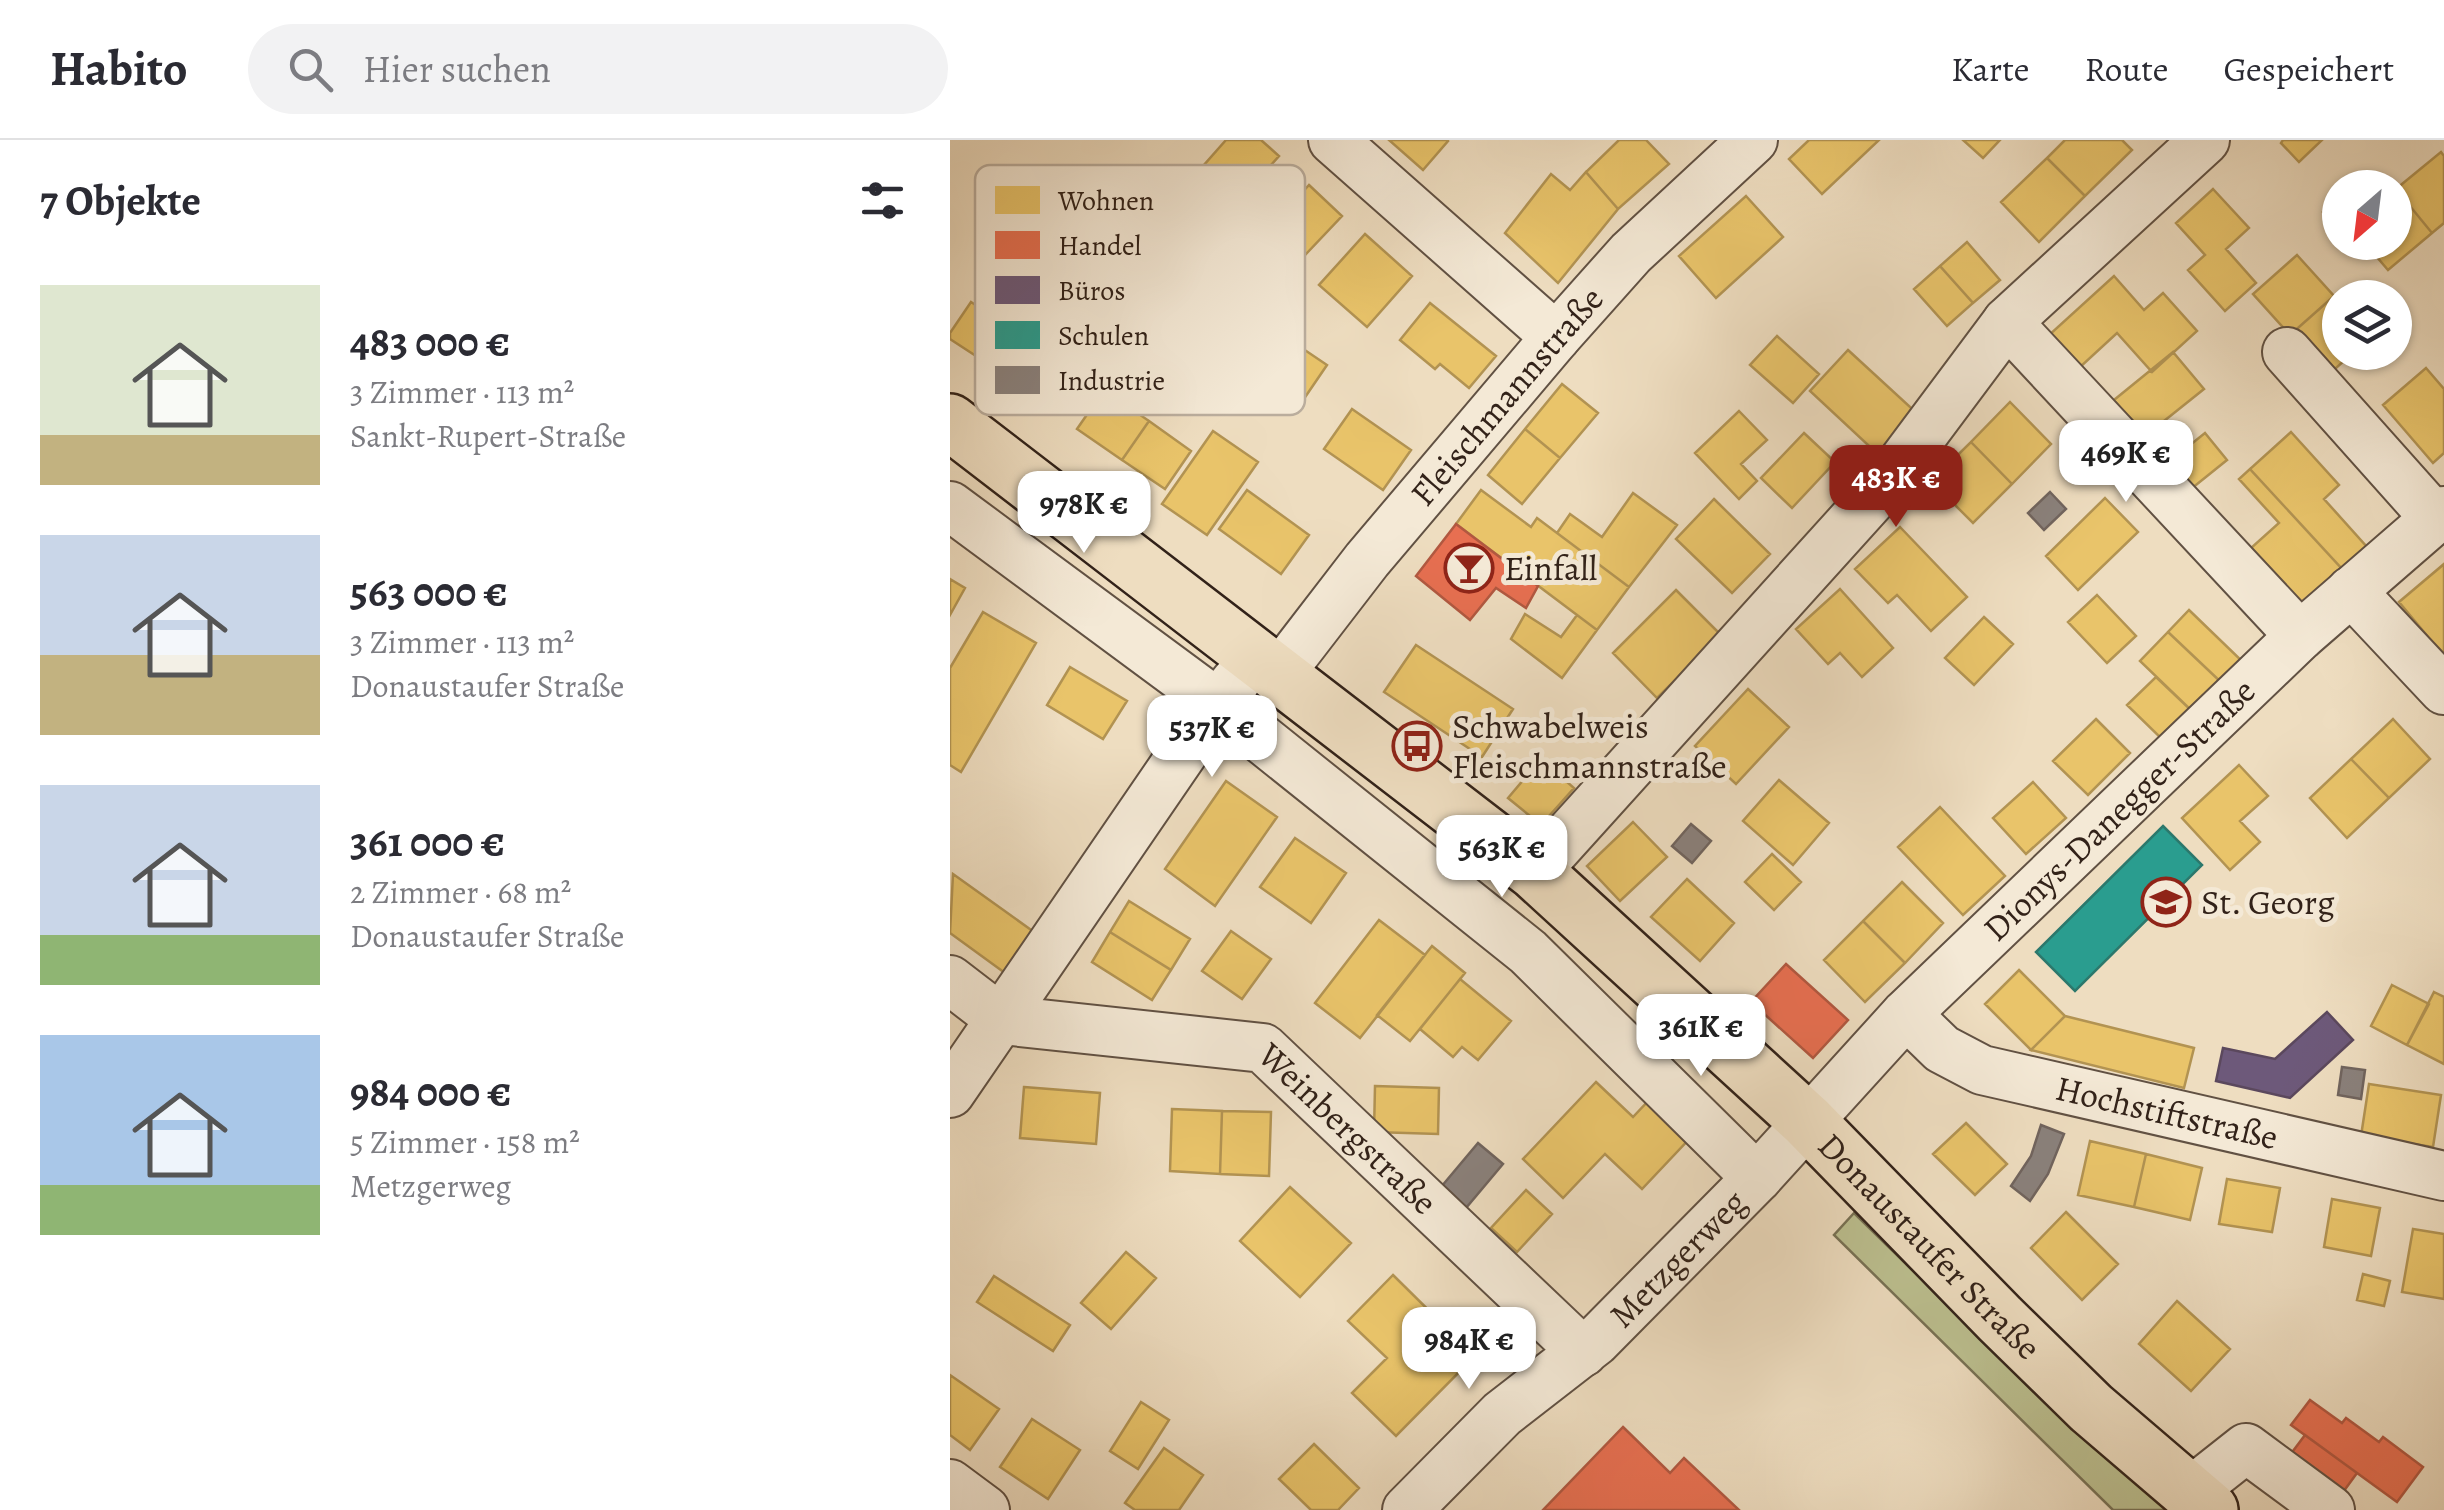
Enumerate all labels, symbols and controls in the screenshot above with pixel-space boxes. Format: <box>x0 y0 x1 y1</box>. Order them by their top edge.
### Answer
search box <box>248 24 948 114</box>
text: Habito <box>50 36 188 102</box>
icon: search <box>283 42 338 97</box>
text: Hier suchen <box>363 43 551 95</box>
text: Karte <box>1951 45 2029 93</box>
text: Route <box>2084 45 2168 93</box>
text: Gespeichert <box>2223 45 2394 93</box>
legend <box>975 165 1305 415</box>
north arrow <box>2322 170 2412 260</box>
map controls <box>2322 170 2412 370</box>
text: 7 Objekte <box>40 172 201 229</box>
icon: filters <box>855 173 910 228</box>
text: Wohnen <box>1057 182 1154 220</box>
text: Handel <box>1058 227 1142 265</box>
text: Büros <box>1058 272 1126 310</box>
street label: Fleischmannstraße <box>1399 276 1614 516</box>
button: layers <box>2322 280 2412 370</box>
text: 483 000 € <box>350 313 510 370</box>
text: Schulen <box>1058 317 1149 355</box>
icon: home <box>120 325 240 445</box>
text: Industrie <box>1058 362 1165 400</box>
text: 3 Zimmer · 113 m² <box>350 370 574 414</box>
text: Sankt-Rupert-Straße <box>350 414 626 458</box>
pin: 469K € <box>2045 420 2207 505</box>
text: 469K € <box>2081 430 2171 474</box>
pin: 483K € <box>1815 445 1977 530</box>
text: 483K € <box>1851 455 1941 499</box>
pin: 978K € <box>1003 471 1165 556</box>
text: 978K € <box>1040 481 1128 525</box>
bar icon: Einfall <box>1443 542 1495 594</box>
place label: Einfall <box>1504 544 1597 592</box>
text: 563 000 € <box>350 563 508 620</box>
icon: home <box>120 575 240 695</box>
text: 3 Zimmer · 113 m² <box>350 620 574 664</box>
text: Donaustaufer Straße <box>350 664 624 708</box>
street label: Dionys-Danegger-Straße <box>1972 667 2266 952</box>
pin: 537K € <box>1131 695 1293 780</box>
place label: Schwabelweis Fleischmannstraße <box>1452 702 1727 790</box>
text: 537K € <box>1169 705 1255 749</box>
bus stop icon: Schwabelweis Fleischmannstraße <box>1391 720 1443 772</box>
text: 361 000 € <box>350 813 505 870</box>
pin: 563K € <box>1421 815 1583 900</box>
icon: home <box>120 825 240 945</box>
text: 563K € <box>1458 825 1546 869</box>
text: 2 Zimmer · 68 m² <box>350 870 571 914</box>
school or university icon: St. Georg <box>2140 876 2192 928</box>
place label: St. Georg <box>2201 878 2335 926</box>
text: Donaustaufer Straße <box>350 914 624 958</box>
pin: 361K € <box>1620 994 1782 1079</box>
text: 361K € <box>1658 1004 1744 1048</box>
street label: Weinbergstraße <box>1247 1031 1448 1225</box>
text: 984 000 € <box>350 1063 511 1120</box>
street label: Hochstiftstraße <box>2051 1064 2282 1161</box>
icon: home <box>120 1075 240 1195</box>
text: 5 Zimmer · 158 m² <box>350 1120 580 1164</box>
street label: Donaustaufer Straße <box>1807 1122 2052 1370</box>
text: Metzgerweg <box>350 1164 511 1208</box>
street label: Metzgerweg <box>1598 1179 1757 1338</box>
pin: 984K € <box>1388 1307 1550 1392</box>
text: 984K € <box>1424 1317 1514 1361</box>

